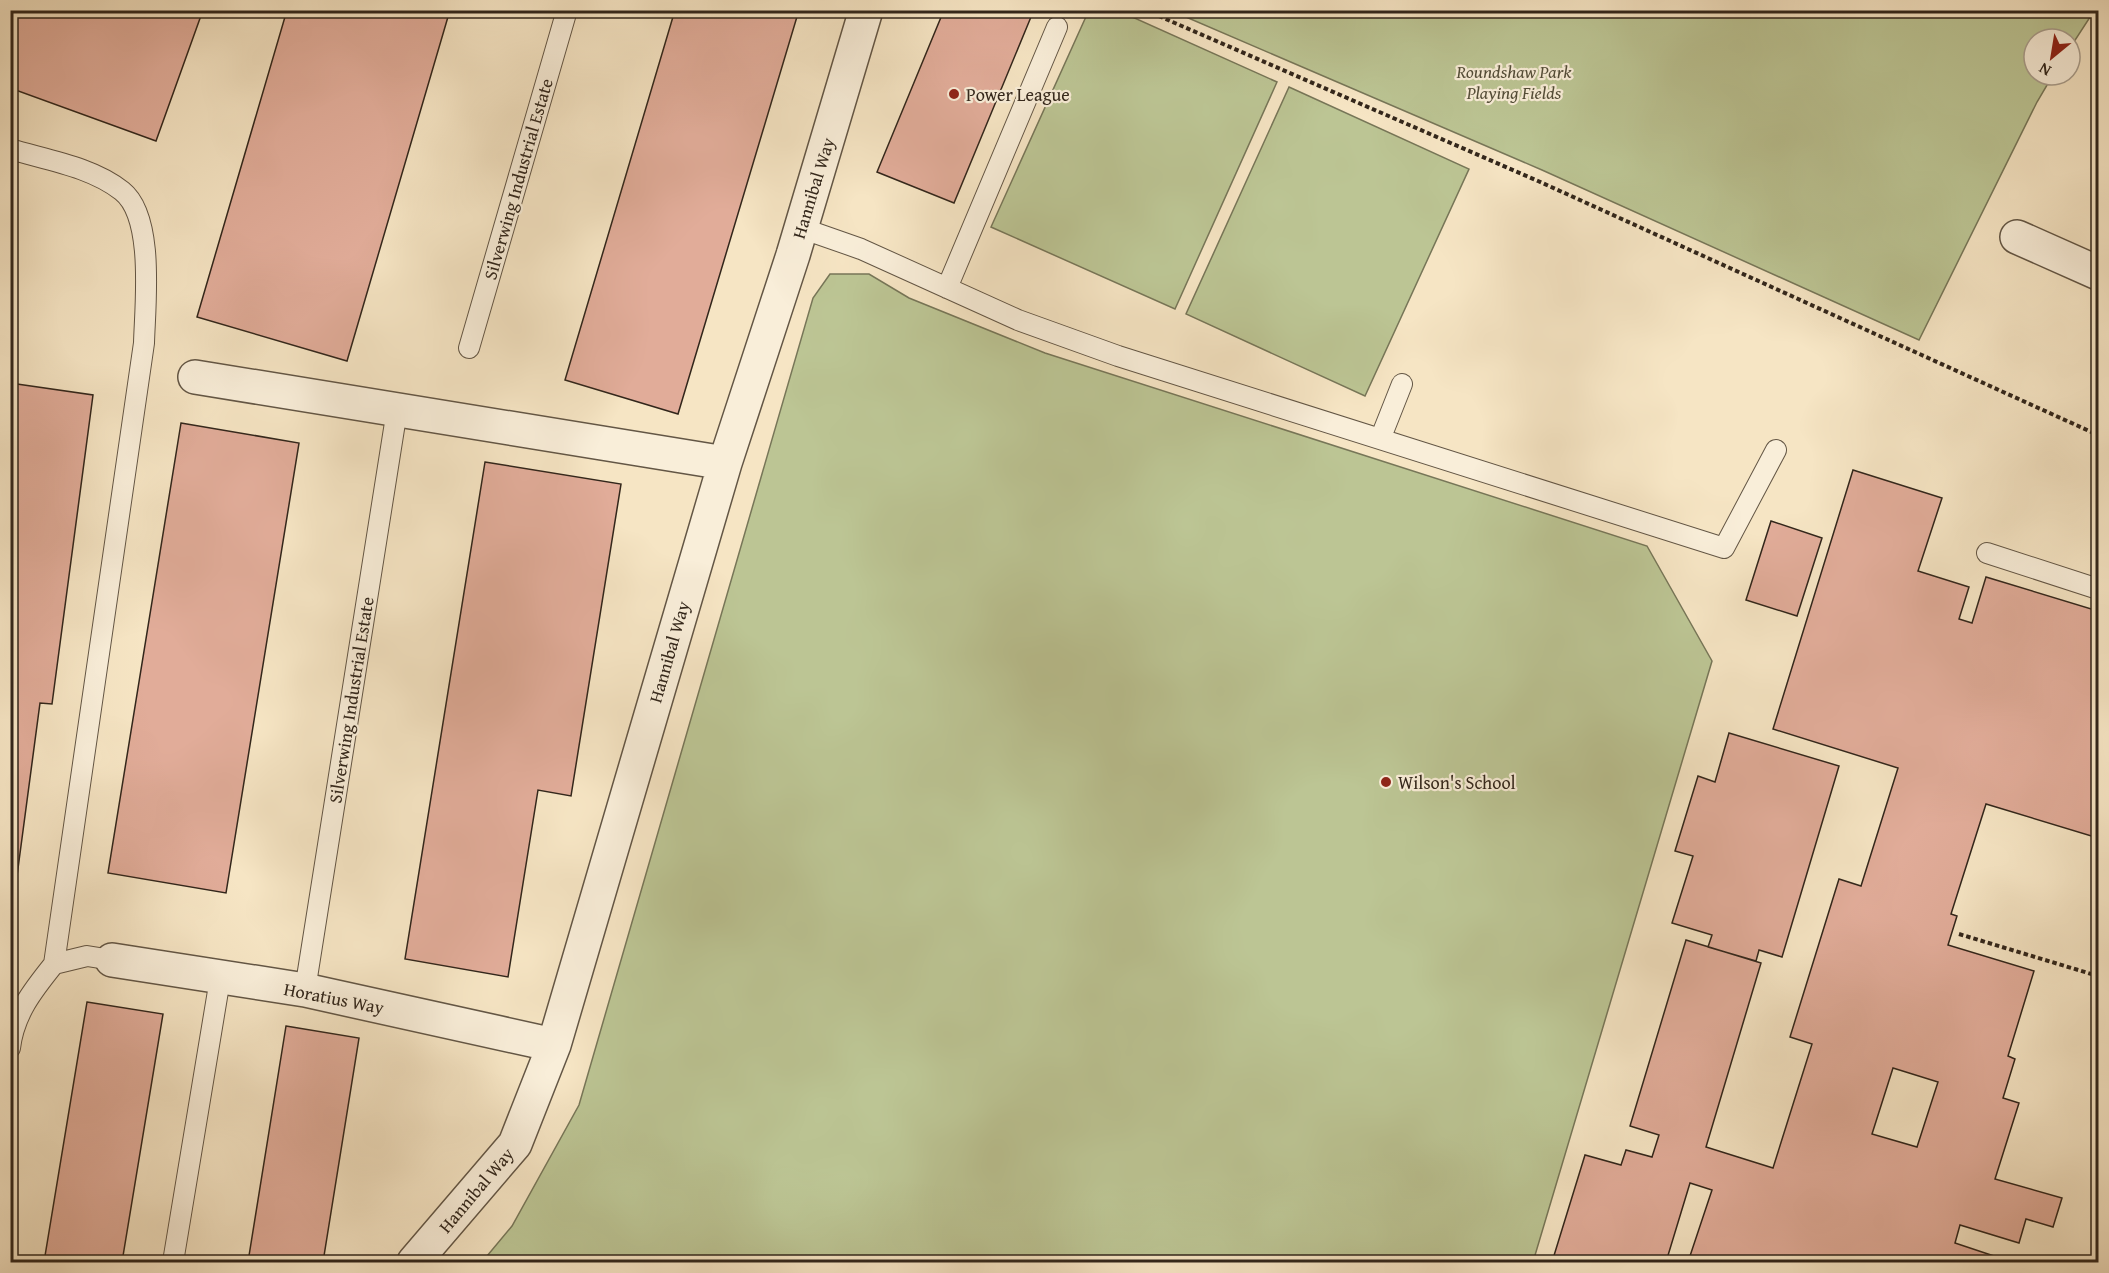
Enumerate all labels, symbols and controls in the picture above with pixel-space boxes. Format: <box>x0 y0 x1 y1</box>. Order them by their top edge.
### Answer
north arrow <box>2022 27 2082 87</box>
text: N <box>2034 57 2055 83</box>
park label: Roundshaw Park Playing Fields <box>1455 58 1572 106</box>
street label: Silverwing Industrial Estate <box>476 75 560 283</box>
place label: Power League <box>966 81 1070 108</box>
marker: Power League <box>947 87 961 101</box>
street label: Hannibal Way <box>785 134 841 242</box>
street label: Silverwing Industrial Estate <box>321 595 381 805</box>
street label: Hannibal Way <box>642 598 696 706</box>
place label: Wilson's School <box>1398 769 1516 796</box>
marker: Wilson's School <box>1379 775 1393 789</box>
street label: Horatius Way <box>282 975 386 1021</box>
street label: Hannibal Way <box>432 1141 520 1239</box>

